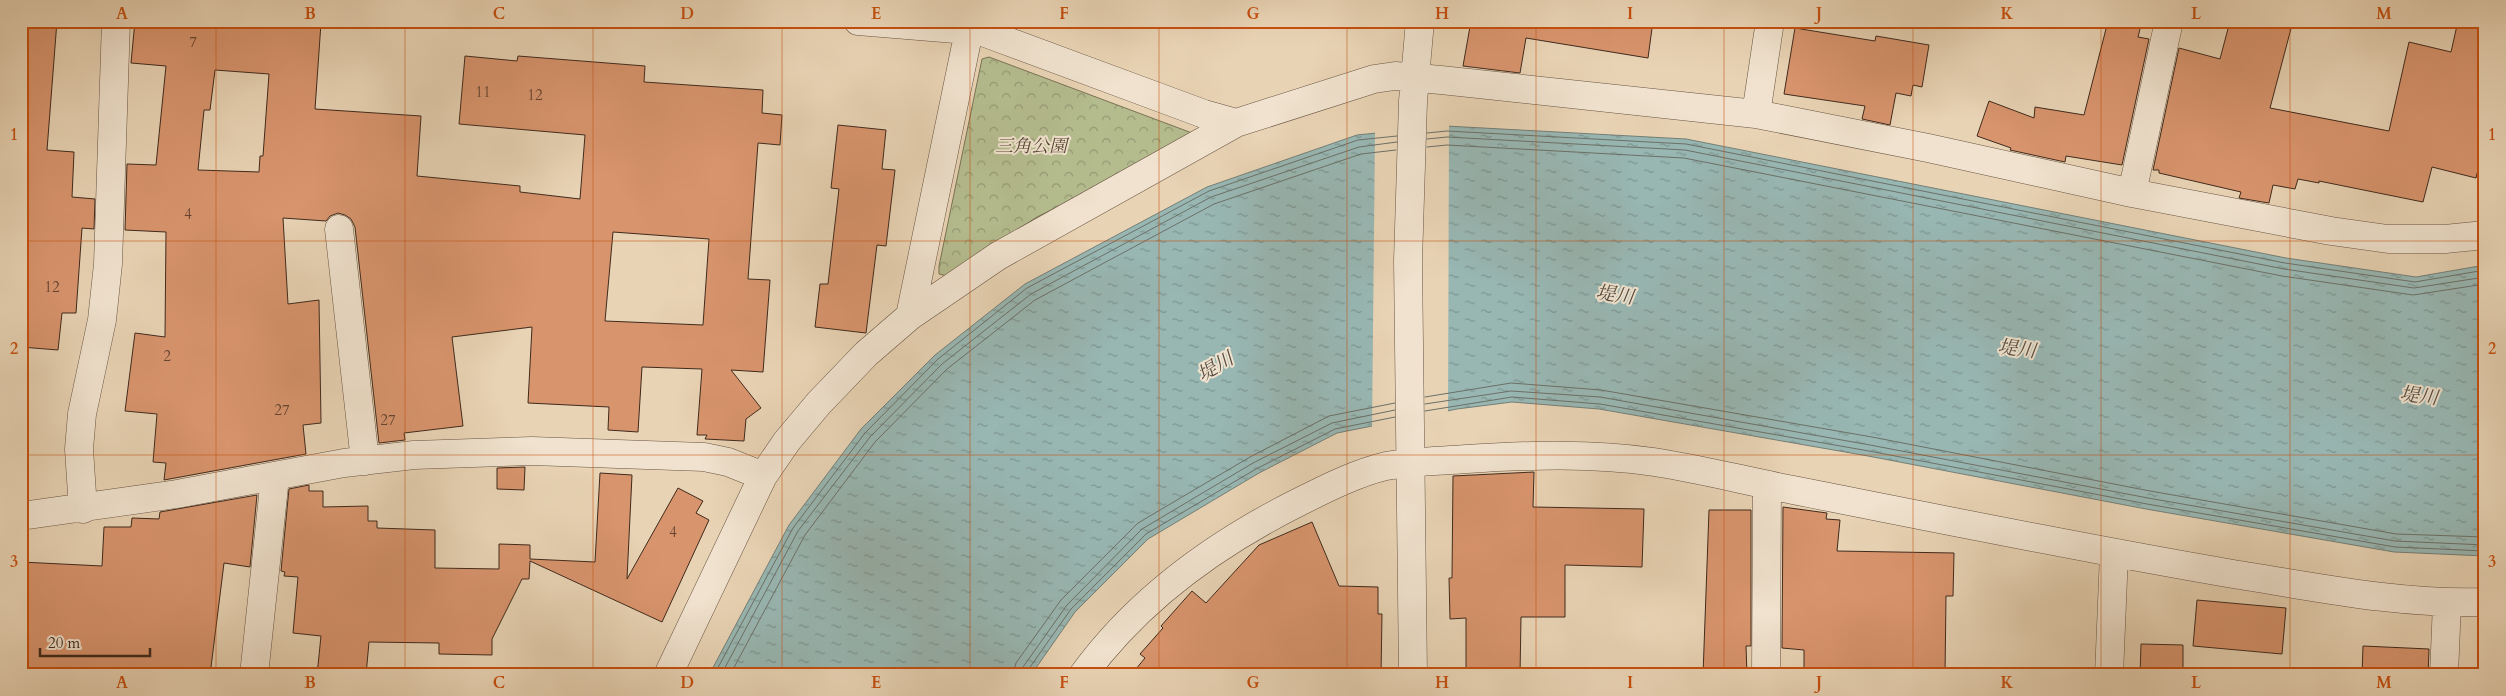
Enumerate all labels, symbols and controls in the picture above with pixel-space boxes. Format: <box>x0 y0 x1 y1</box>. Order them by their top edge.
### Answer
text: A <box>116 3 128 25</box>
text: B <box>304 3 316 25</box>
text: C <box>493 3 505 25</box>
text: D <box>680 3 694 25</box>
text: E <box>871 3 881 25</box>
text: F <box>1059 3 1069 25</box>
text: G <box>1246 3 1260 25</box>
text: H <box>1435 3 1449 25</box>
text: I <box>1627 3 1633 25</box>
text: J <box>1814 3 1822 25</box>
text: K <box>2001 3 2014 25</box>
text: L <box>2191 3 2202 25</box>
text: M <box>2376 3 2392 25</box>
house number: 7 <box>189 32 197 52</box>
house number: 11 <box>475 82 491 102</box>
house number: 12 <box>527 85 543 105</box>
text: 1 <box>10 124 18 146</box>
text: 1 <box>2488 124 2496 146</box>
park label: 三角公園 <box>995 134 1070 159</box>
house number: 4 <box>184 204 192 224</box>
house number: 12 <box>44 277 60 297</box>
water label: 堤川 <box>1594 279 1637 311</box>
water label: 堤川 <box>1996 334 2039 364</box>
text: 2 <box>10 338 18 360</box>
text: 2 <box>2488 338 2496 360</box>
water label: 堤川 <box>1193 345 1240 388</box>
house number: 2 <box>163 346 171 366</box>
water label: 堤川 <box>2398 381 2441 411</box>
house number: 27 <box>274 400 290 420</box>
house number: 27 <box>380 410 396 430</box>
house number: 4 <box>669 522 677 542</box>
text: 3 <box>10 551 18 573</box>
text: 3 <box>2488 551 2496 573</box>
scale bar <box>40 626 150 658</box>
text: 20 m <box>48 633 80 653</box>
text: A <box>116 672 128 694</box>
text: B <box>304 672 316 694</box>
text: C <box>493 672 505 694</box>
text: D <box>680 672 694 694</box>
text: E <box>871 672 881 694</box>
text: F <box>1059 672 1069 694</box>
text: G <box>1246 672 1260 694</box>
text: H <box>1435 672 1449 694</box>
text: I <box>1627 672 1633 694</box>
text: J <box>1814 672 1822 694</box>
text: K <box>2001 672 2014 694</box>
text: L <box>2191 672 2202 694</box>
text: M <box>2376 672 2392 694</box>

